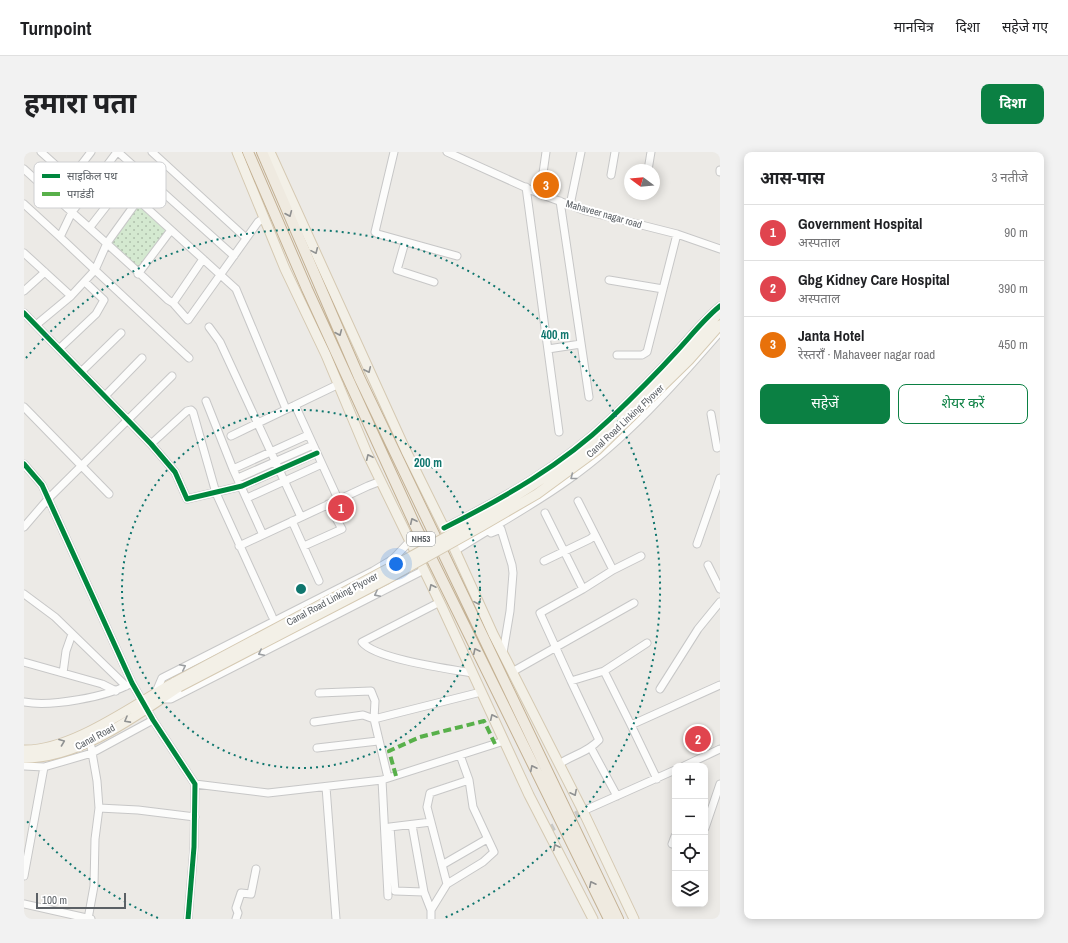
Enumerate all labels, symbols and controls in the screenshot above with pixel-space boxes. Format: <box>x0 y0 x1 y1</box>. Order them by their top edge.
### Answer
text: Turnpoint <box>20 15 92 41</box>
text: मानचित्र <box>894 18 934 36</box>
text: दिशा <box>956 18 980 36</box>
text: सहेजे गए <box>1002 18 1048 36</box>
text: हमारा पता <box>24 84 136 122</box>
button: दिशा <box>981 84 1044 124</box>
legend <box>34 162 166 208</box>
north arrow <box>624 164 660 200</box>
text: आस-पास <box>760 166 825 189</box>
text: साइकिल पथ <box>67 169 118 183</box>
text: 3 नतीजे <box>991 169 1028 186</box>
pin: 3 <box>533 170 559 200</box>
text: पगडंडी <box>67 187 94 201</box>
street label: Mahaveer nagar road <box>565 197 643 231</box>
one-way arrow <box>284 210 292 217</box>
text: Government Hospital <box>798 213 922 234</box>
text: 1 <box>770 224 776 241</box>
text: 90 m <box>1004 224 1028 241</box>
text: अस्पताल <box>798 234 840 251</box>
one-way arrow <box>310 247 318 255</box>
text: Gbg Kidney Care Hospital <box>798 269 950 290</box>
text: 2 <box>770 280 776 297</box>
text: 390 m <box>998 280 1028 297</box>
text: अस्पताल <box>798 290 840 307</box>
text: Janta Hotel <box>798 325 864 346</box>
text: 400 m <box>541 327 569 343</box>
one-way arrow <box>335 330 343 337</box>
text: 3 <box>770 336 776 353</box>
text: 450 m <box>998 336 1028 353</box>
text: रेस्तराँ · Mahaveer nagar road <box>798 346 935 363</box>
one-way arrow <box>364 366 372 373</box>
street label: Canal Road Linking Flyover <box>583 381 667 460</box>
button: सहेजें <box>760 384 890 424</box>
button: शेयर करें <box>898 384 1028 424</box>
one-way arrow <box>366 454 374 462</box>
text: 200 m <box>414 455 442 471</box>
one-way arrow <box>570 472 577 479</box>
pin: 1 <box>328 493 354 523</box>
one-way arrow <box>410 518 418 526</box>
road number: NH53 <box>407 532 435 546</box>
your location <box>386 554 406 574</box>
street label: Canal Road Linking Flyover <box>284 569 380 629</box>
centre of rings <box>294 582 308 596</box>
one-way arrow <box>429 584 437 591</box>
one-way arrow <box>374 589 381 597</box>
one-way arrow <box>473 597 481 605</box>
one-way arrow <box>473 648 481 655</box>
one-way arrow <box>258 649 265 656</box>
one-way arrow <box>179 665 186 672</box>
one-way arrow <box>490 714 498 722</box>
one-way arrow <box>124 716 131 723</box>
street label: Canal Road <box>73 721 117 753</box>
pin: 2 <box>685 724 711 754</box>
one-way arrow <box>58 739 65 747</box>
map controls <box>672 763 708 907</box>
button: + <box>672 763 708 799</box>
one-way arrow <box>530 765 538 772</box>
one-way arrow <box>569 789 577 796</box>
button: − <box>672 799 708 835</box>
button: locate <box>672 835 708 871</box>
one-way arrow <box>553 843 561 851</box>
button: layers <box>672 871 708 907</box>
one-way arrow <box>589 881 597 888</box>
scale bar <box>36 891 126 910</box>
text: 100 m <box>42 893 67 907</box>

